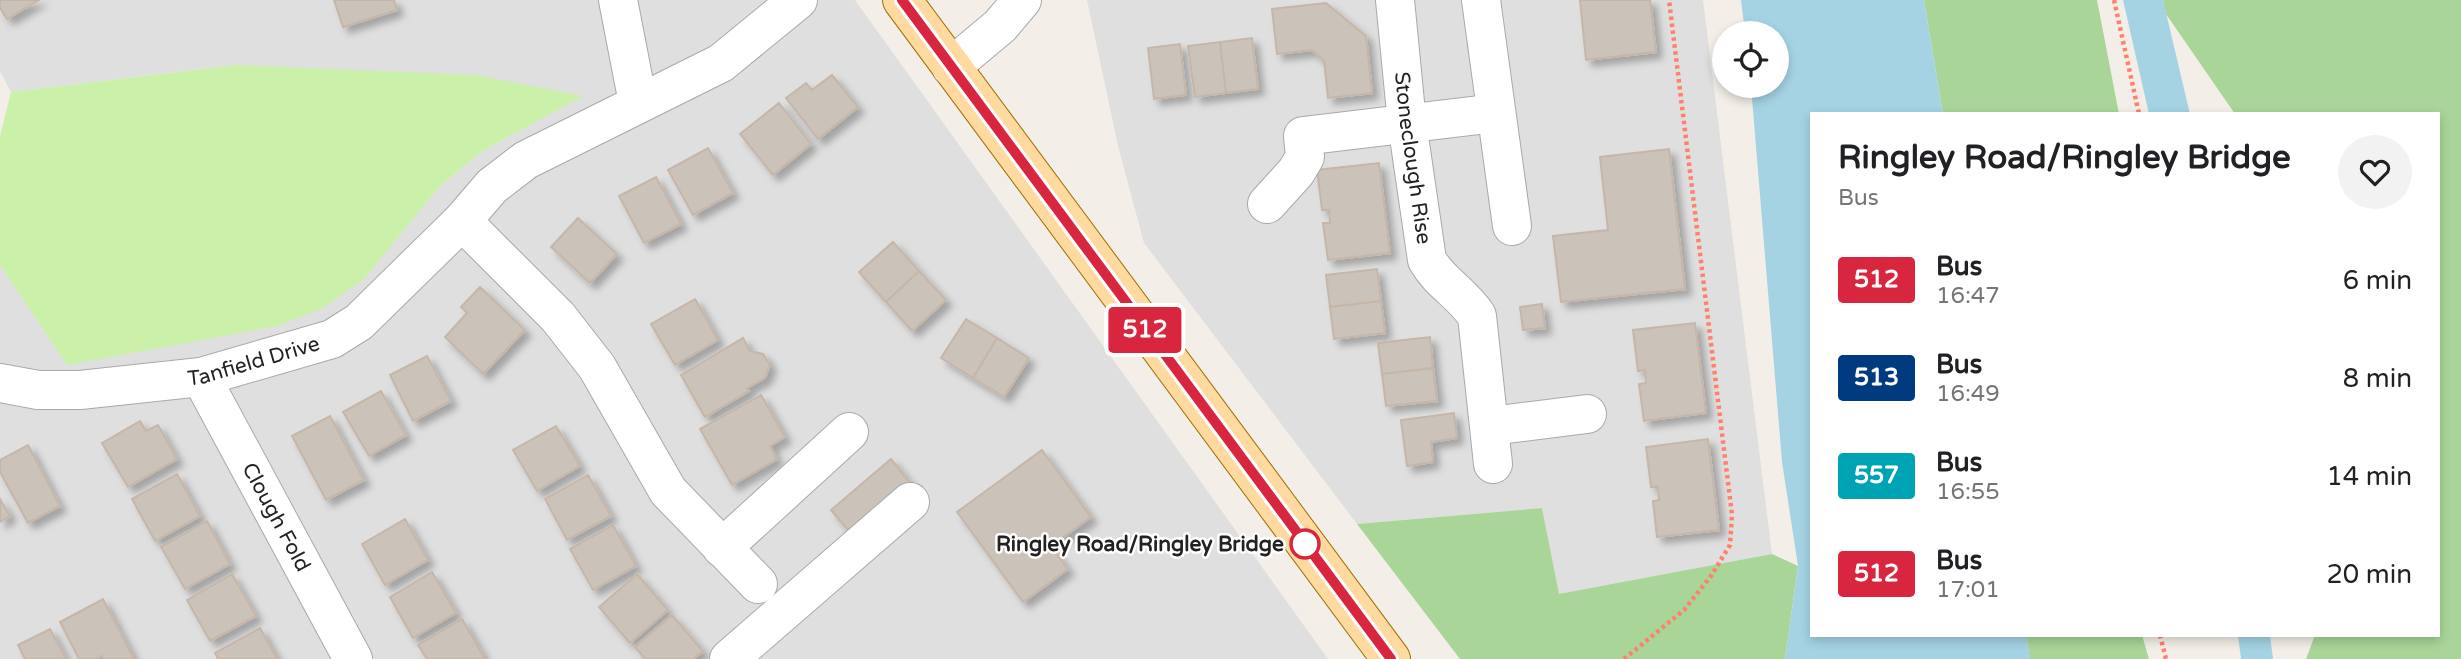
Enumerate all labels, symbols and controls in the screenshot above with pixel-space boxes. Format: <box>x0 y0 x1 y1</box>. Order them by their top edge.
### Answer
map controls <box>1712 21 1789 98</box>
button: locate <box>1712 21 1789 98</box>
street label: Stoneclough Rise <box>1389 71 1437 246</box>
button: heart <box>2338 135 2412 209</box>
text: Ringley Road/Ringley Bridge <box>1838 138 2291 177</box>
text: Bus <box>1838 184 1879 212</box>
text: Bus <box>1936 251 1982 282</box>
text: 512 <box>1854 265 1899 294</box>
text: 6 min <box>2343 265 2412 296</box>
text: 16:47 <box>1936 282 2000 310</box>
line badge: 512 <box>1105 307 1185 353</box>
text: 512 <box>1122 315 1168 344</box>
street label: Tanfield Drive <box>186 331 323 391</box>
text: Bus <box>1936 349 1982 380</box>
text: 513 <box>1854 363 1899 392</box>
text: 8 min <box>2343 363 2412 394</box>
text: 16:49 <box>1936 380 2000 408</box>
text: Bus <box>1936 447 1982 478</box>
street label: Clough Fold <box>236 458 316 576</box>
text: 557 <box>1854 461 1899 490</box>
text: 14 min <box>2326 461 2412 492</box>
text: 16:55 <box>1936 478 2000 506</box>
marker: Ringley Road/Ringley Bridge <box>1290 529 1320 559</box>
place label: Ringley Road/Ringley Bridge <box>996 532 1284 557</box>
text: Bus <box>1936 545 1982 576</box>
text: 512 <box>1854 559 1899 588</box>
text: 20 min <box>2326 559 2412 590</box>
text: 17:01 <box>1936 576 2000 604</box>

